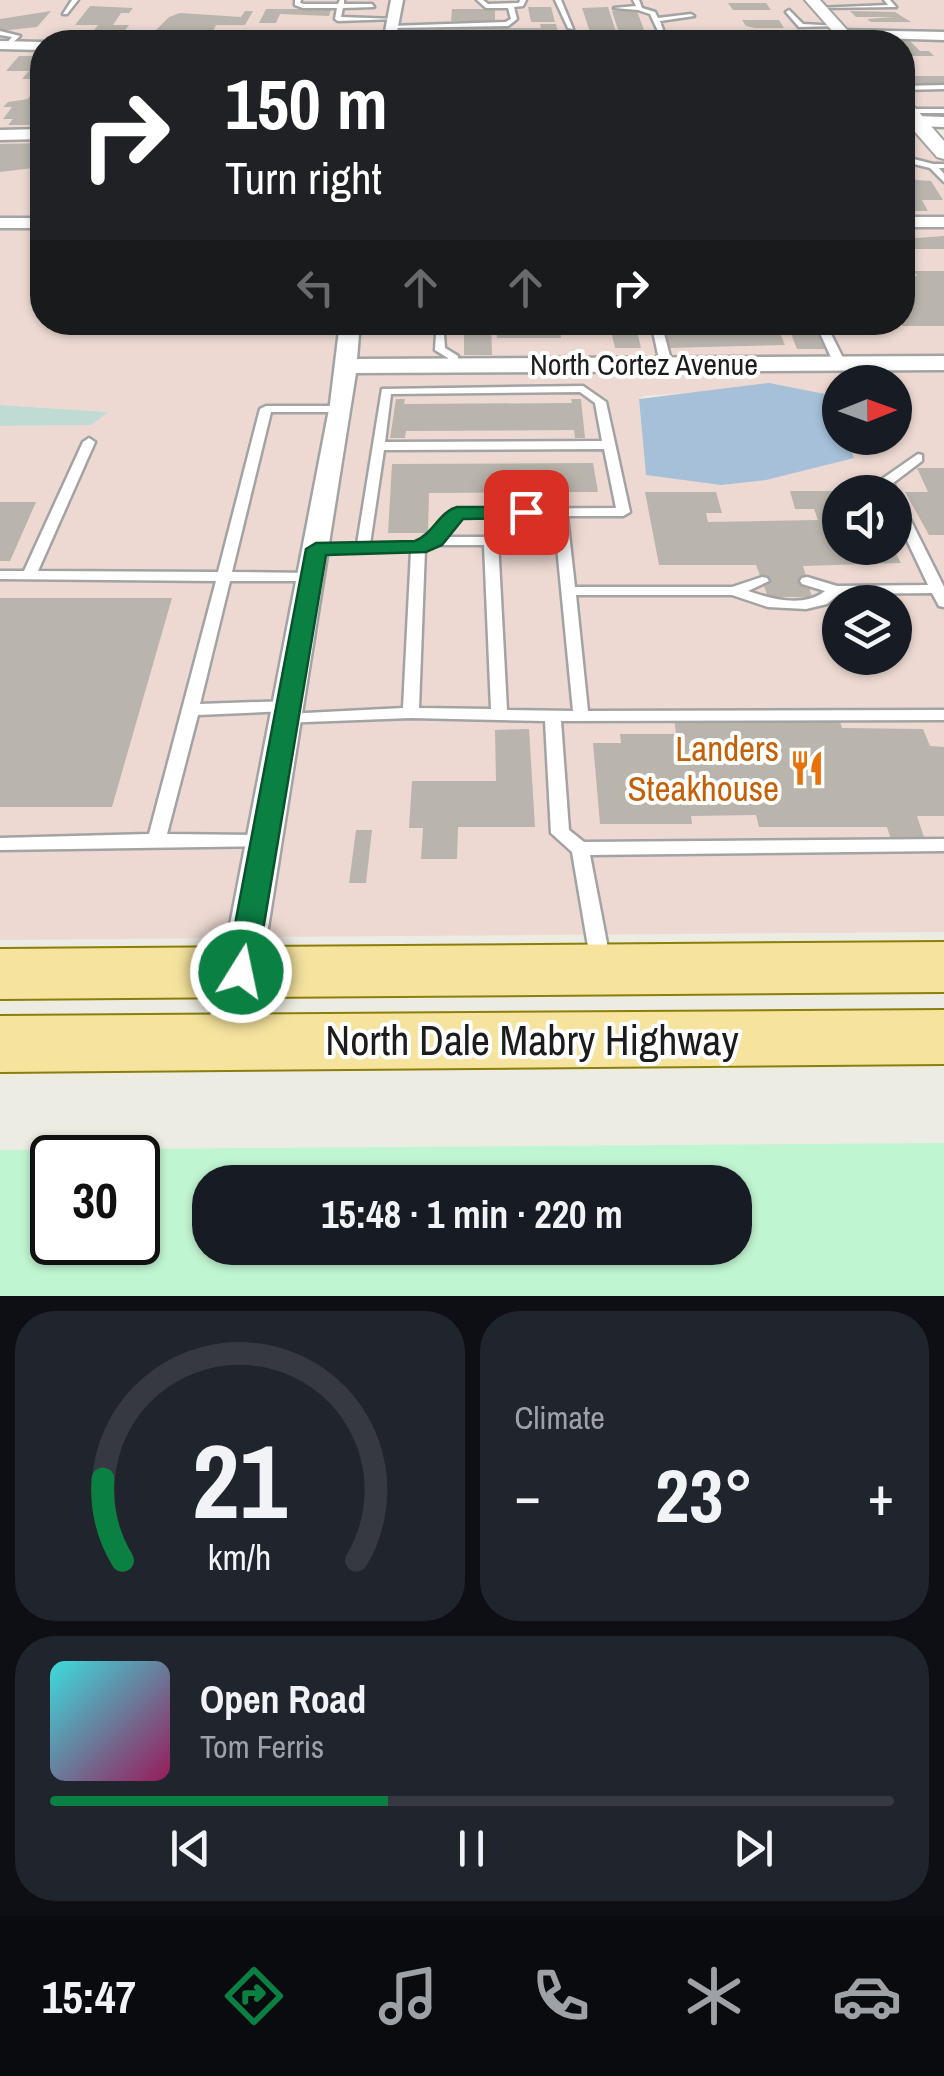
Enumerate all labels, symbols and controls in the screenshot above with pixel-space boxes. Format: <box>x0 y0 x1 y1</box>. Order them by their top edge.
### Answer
text: 150 m <box>225 57 388 151</box>
icon: right <box>60 70 190 200</box>
text: Turn right <box>225 147 382 208</box>
icon: left <box>288 260 343 315</box>
icon: ahead <box>393 260 448 315</box>
icon: ahead <box>498 260 553 315</box>
icon: right <box>603 260 658 315</box>
street label: North Cortez Avenue <box>530 344 758 384</box>
north arrow <box>822 365 912 455</box>
map controls <box>822 365 912 675</box>
pin <box>484 470 569 555</box>
button: sound <box>822 475 912 565</box>
icon: arrive <box>499 485 554 540</box>
button: layers <box>822 585 912 675</box>
place label: Landers Steakhouse <box>627 725 779 812</box>
restaurant icon: Landers Steakhouse <box>788 749 826 787</box>
position arrow <box>189 920 293 1024</box>
street label: North Dale Mabry Highway <box>325 1012 739 1068</box>
speed limit sign: 30 <box>30 1135 160 1265</box>
text: 15:48 · 1 min · 220 m <box>321 1189 623 1240</box>
text: Climate <box>515 1396 605 1439</box>
text: 21 <box>192 1410 288 1550</box>
text: 23° <box>655 1444 753 1545</box>
text: − <box>515 1458 541 1532</box>
text: + <box>868 1458 894 1532</box>
text: km/h <box>208 1533 272 1581</box>
text: Open Road <box>200 1674 366 1725</box>
text: Tom Ferris <box>200 1725 324 1768</box>
icon: previous <box>163 1821 218 1876</box>
icon: pause <box>444 1821 499 1876</box>
icon: next <box>726 1821 781 1876</box>
icon: directions <box>219 1961 289 2031</box>
icon: music <box>373 1961 443 2031</box>
icon: phone <box>526 1961 596 2031</box>
icon: climate <box>679 1961 749 2031</box>
icon: car <box>832 1961 902 2031</box>
text: 15:47 <box>42 1966 136 2027</box>

